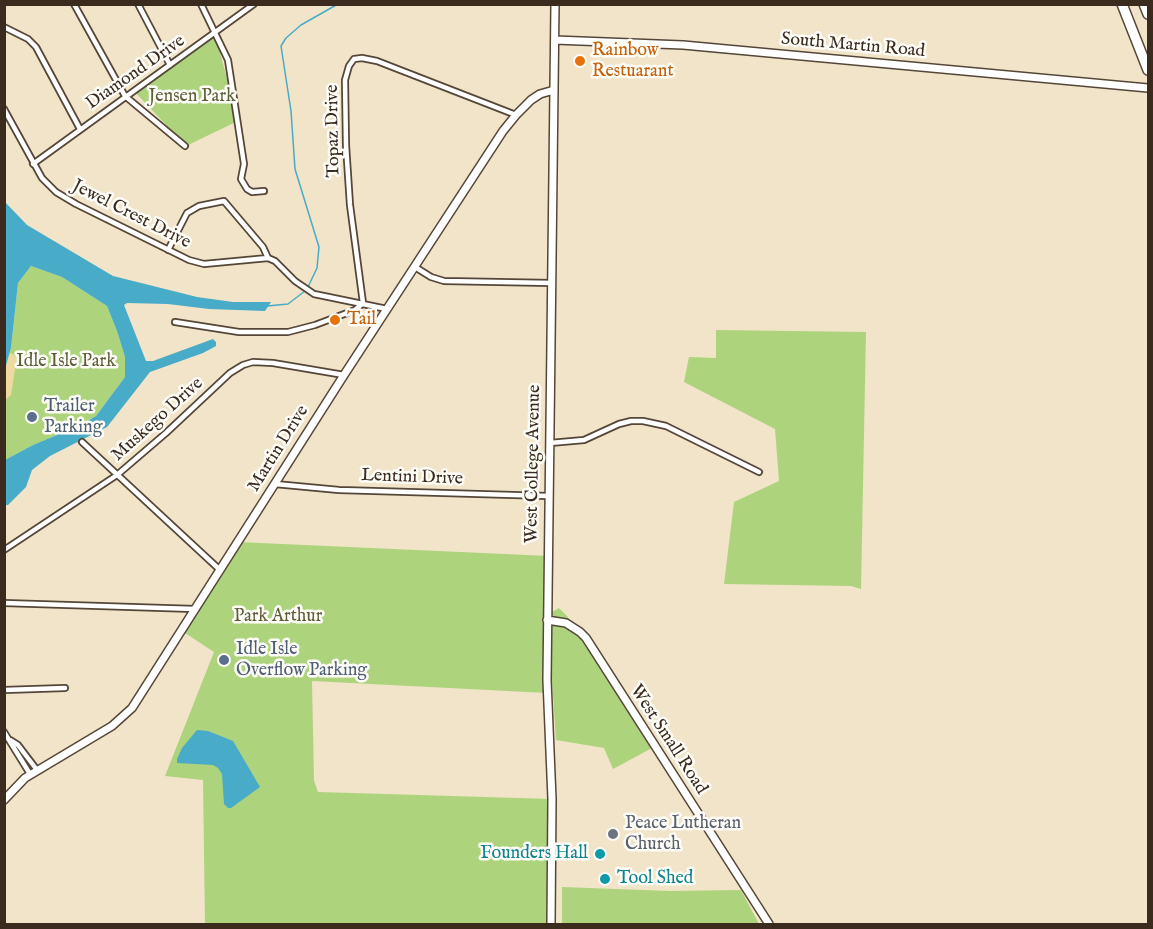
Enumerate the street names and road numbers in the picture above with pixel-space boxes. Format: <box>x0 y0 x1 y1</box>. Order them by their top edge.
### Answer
street label: South Martin Road <box>780 29 926 63</box>
street label: Diamond Drive <box>82 31 190 115</box>
street label: Topaz Drive <box>322 84 346 178</box>
street label: Jewel Crest Drive <box>68 176 194 254</box>
street label: Muskego Drive <box>108 373 208 467</box>
street label: West College Avenue <box>522 385 546 543</box>
street label: Martin Drive <box>244 402 314 496</box>
street label: Lentini Drive <box>361 465 463 491</box>
street label: West Small Road <box>625 681 711 799</box>

